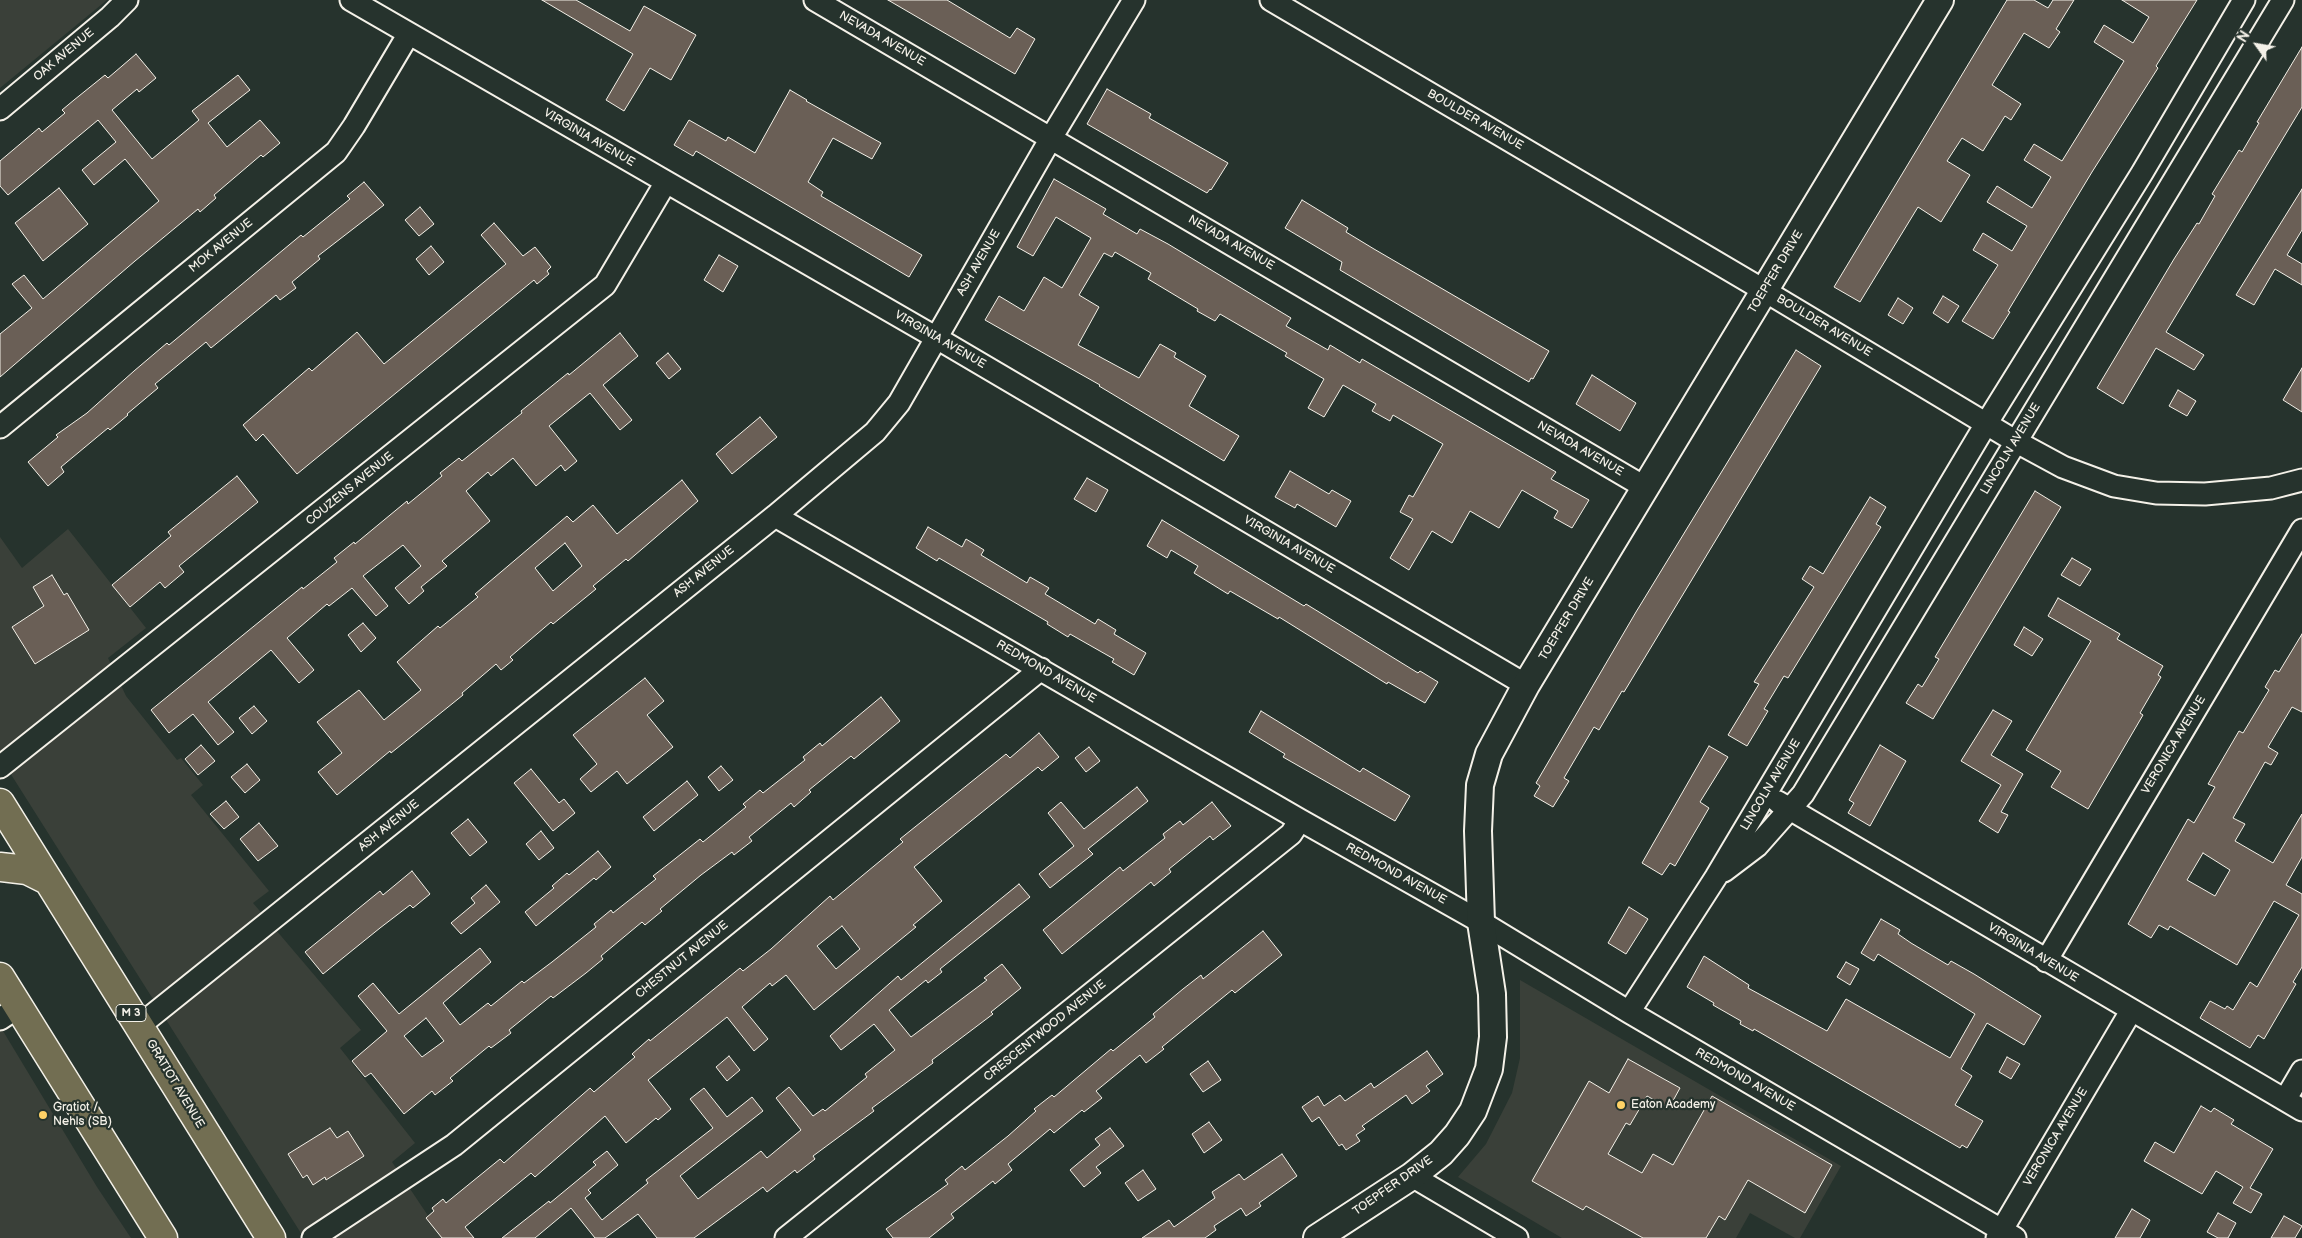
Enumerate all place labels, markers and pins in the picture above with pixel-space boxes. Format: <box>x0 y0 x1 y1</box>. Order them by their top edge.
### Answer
place label: Eaton Academy <box>1631 1098 1715 1112</box>
marker: Eaton Academy <box>1615 1099 1627 1111</box>
place label: Gratiot / Nehls (SB) <box>53 1101 112 1129</box>
marker: Gratiot / Nehls (SB) <box>37 1109 49 1121</box>

